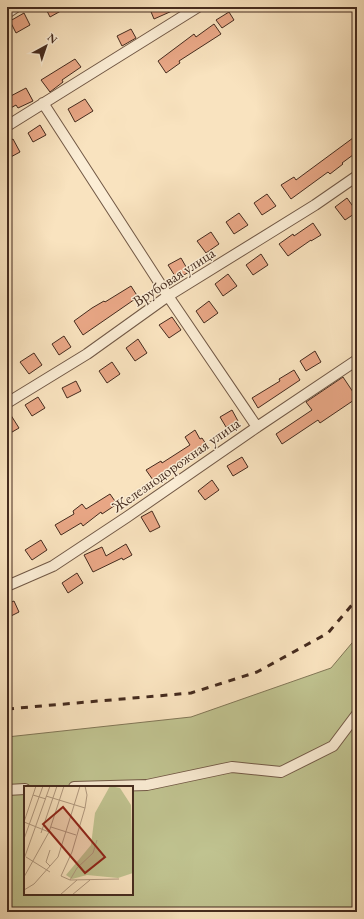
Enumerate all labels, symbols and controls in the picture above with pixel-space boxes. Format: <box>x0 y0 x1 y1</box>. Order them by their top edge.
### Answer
north arrow <box>26 26 66 66</box>
text: N <box>45 30 60 47</box>
street label: Врубовая улица <box>129 243 218 310</box>
street label: Железнодорожная улица <box>107 413 243 517</box>
inset map <box>24 786 133 895</box>

